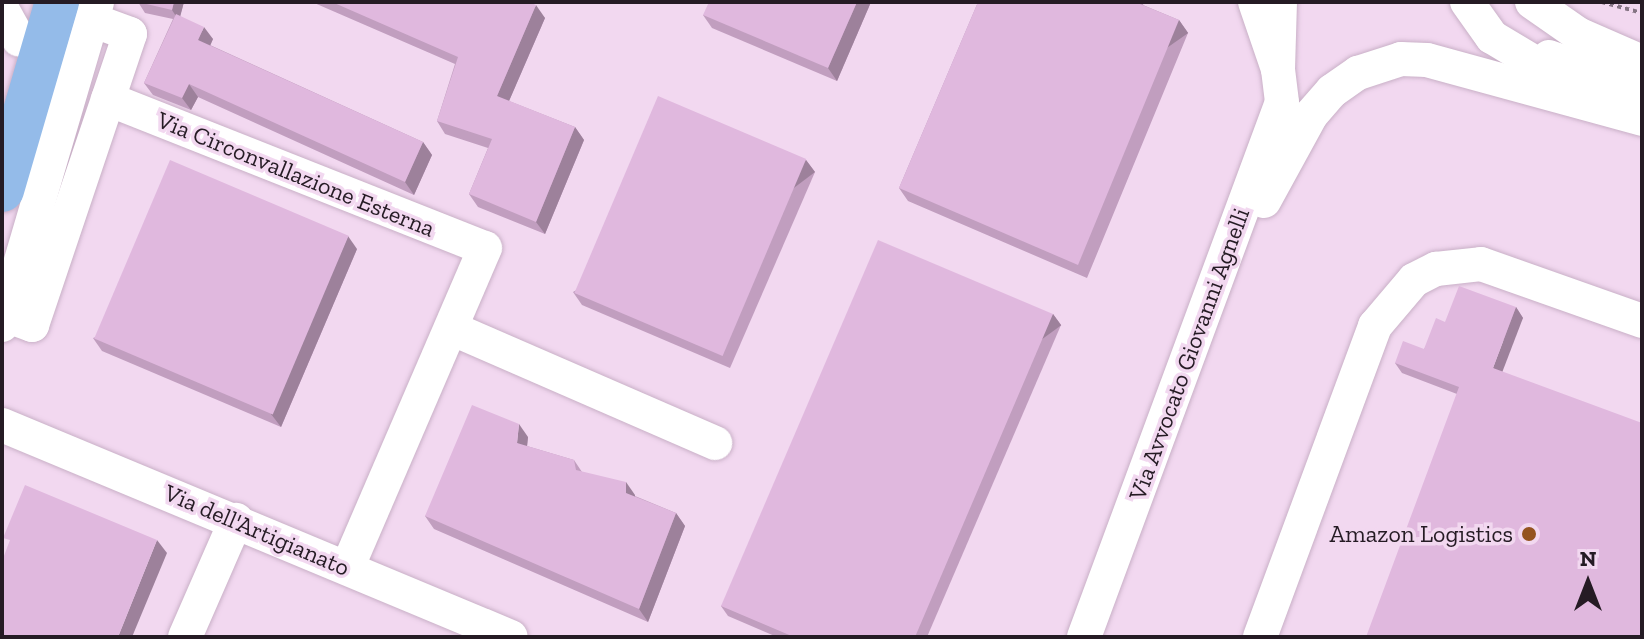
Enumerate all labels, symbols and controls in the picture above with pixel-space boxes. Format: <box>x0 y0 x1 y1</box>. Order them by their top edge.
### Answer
street label: Via Circonvallazione Esterna <box>153 105 439 243</box>
street label: Via Avvocato Giovanni Agnelli <box>1122 203 1256 505</box>
street label: Via dell'Artigianato <box>160 478 354 582</box>
place label: Amazon Logistics <box>1329 520 1513 548</box>
marker: Amazon Logistics <box>1520 525 1538 543</box>
north arrow <box>1548 543 1628 623</box>
text: N <box>1580 545 1596 572</box>

